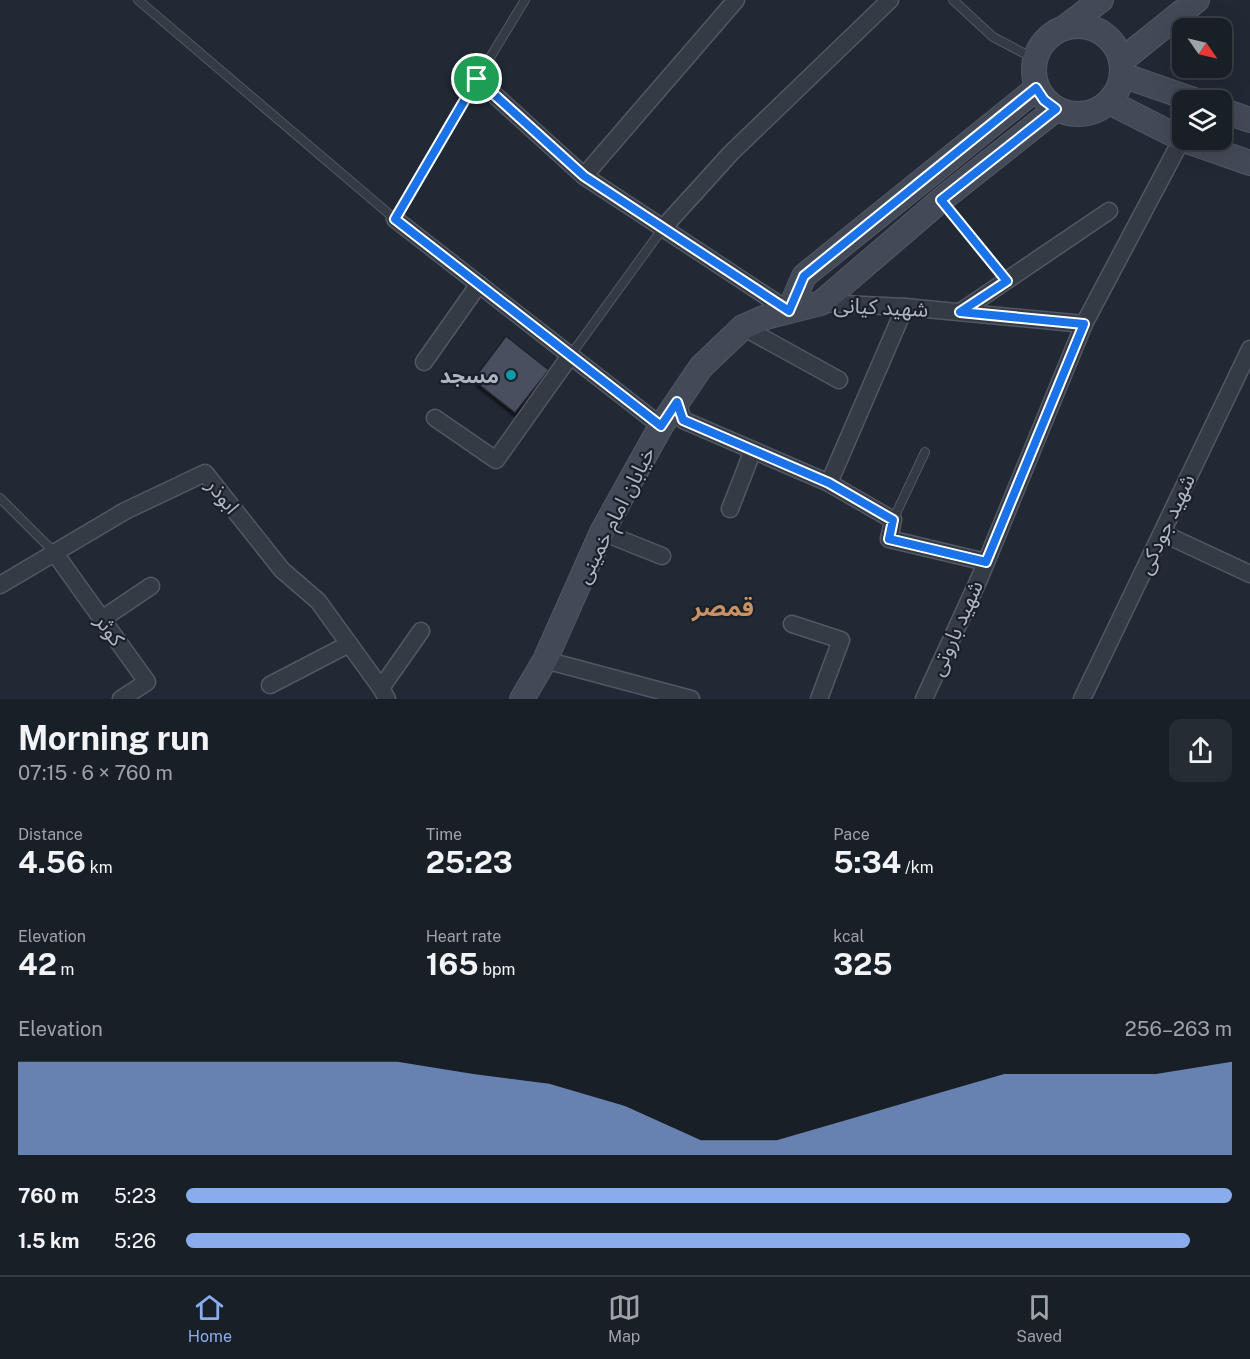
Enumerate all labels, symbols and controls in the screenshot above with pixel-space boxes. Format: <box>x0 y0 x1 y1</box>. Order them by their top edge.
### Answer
north arrow <box>1172 18 1232 78</box>
map controls <box>1172 18 1232 150</box>
pin <box>451 53 502 104</box>
icon: arrive <box>460 62 493 95</box>
button: layers <box>1172 90 1232 150</box>
street label: شهید کیانی <box>833 292 929 322</box>
place label: مسجد <box>440 363 499 388</box>
marker: مسجد <box>504 368 518 382</box>
street label: خیابان امام خمینی <box>570 443 664 589</box>
street label: شهید جودکی <box>1132 470 1200 578</box>
street label: ابوذر <box>201 472 245 519</box>
street label: شهید باروتی <box>924 576 988 680</box>
district label: قمصر <box>691 593 754 622</box>
street label: کوثر <box>90 608 130 651</box>
text: Morning run <box>18 719 210 757</box>
button: share <box>1169 719 1232 782</box>
text: 07:15 · 6 × 760 m <box>18 761 173 785</box>
text: Distance <box>18 825 83 844</box>
text: Time <box>426 825 462 844</box>
text: Pace <box>833 825 870 844</box>
text: 4.56 <box>18 844 86 880</box>
text: 25:23 <box>426 844 513 880</box>
text: 5:34 <box>833 844 901 880</box>
text: km <box>86 858 113 877</box>
text: /km <box>901 858 934 877</box>
text: Elevation <box>18 927 86 946</box>
text: Heart rate <box>426 927 501 946</box>
text: kcal <box>833 927 864 946</box>
text: 42 <box>18 946 57 982</box>
text: 165 <box>426 946 479 982</box>
text: 325 <box>833 946 893 982</box>
text: m <box>57 960 74 979</box>
text: bpm <box>479 960 515 979</box>
text: Elevation <box>18 1017 103 1041</box>
text: 256–263 m <box>1125 1017 1232 1041</box>
text: 760 m <box>18 1184 79 1208</box>
text: 5:23 <box>114 1184 156 1208</box>
text: 1.5 km <box>18 1229 79 1253</box>
text: 5:26 <box>114 1229 156 1253</box>
tab: Home <box>188 1291 232 1346</box>
tab: Map <box>608 1291 641 1346</box>
tab: Saved <box>1016 1291 1062 1346</box>

